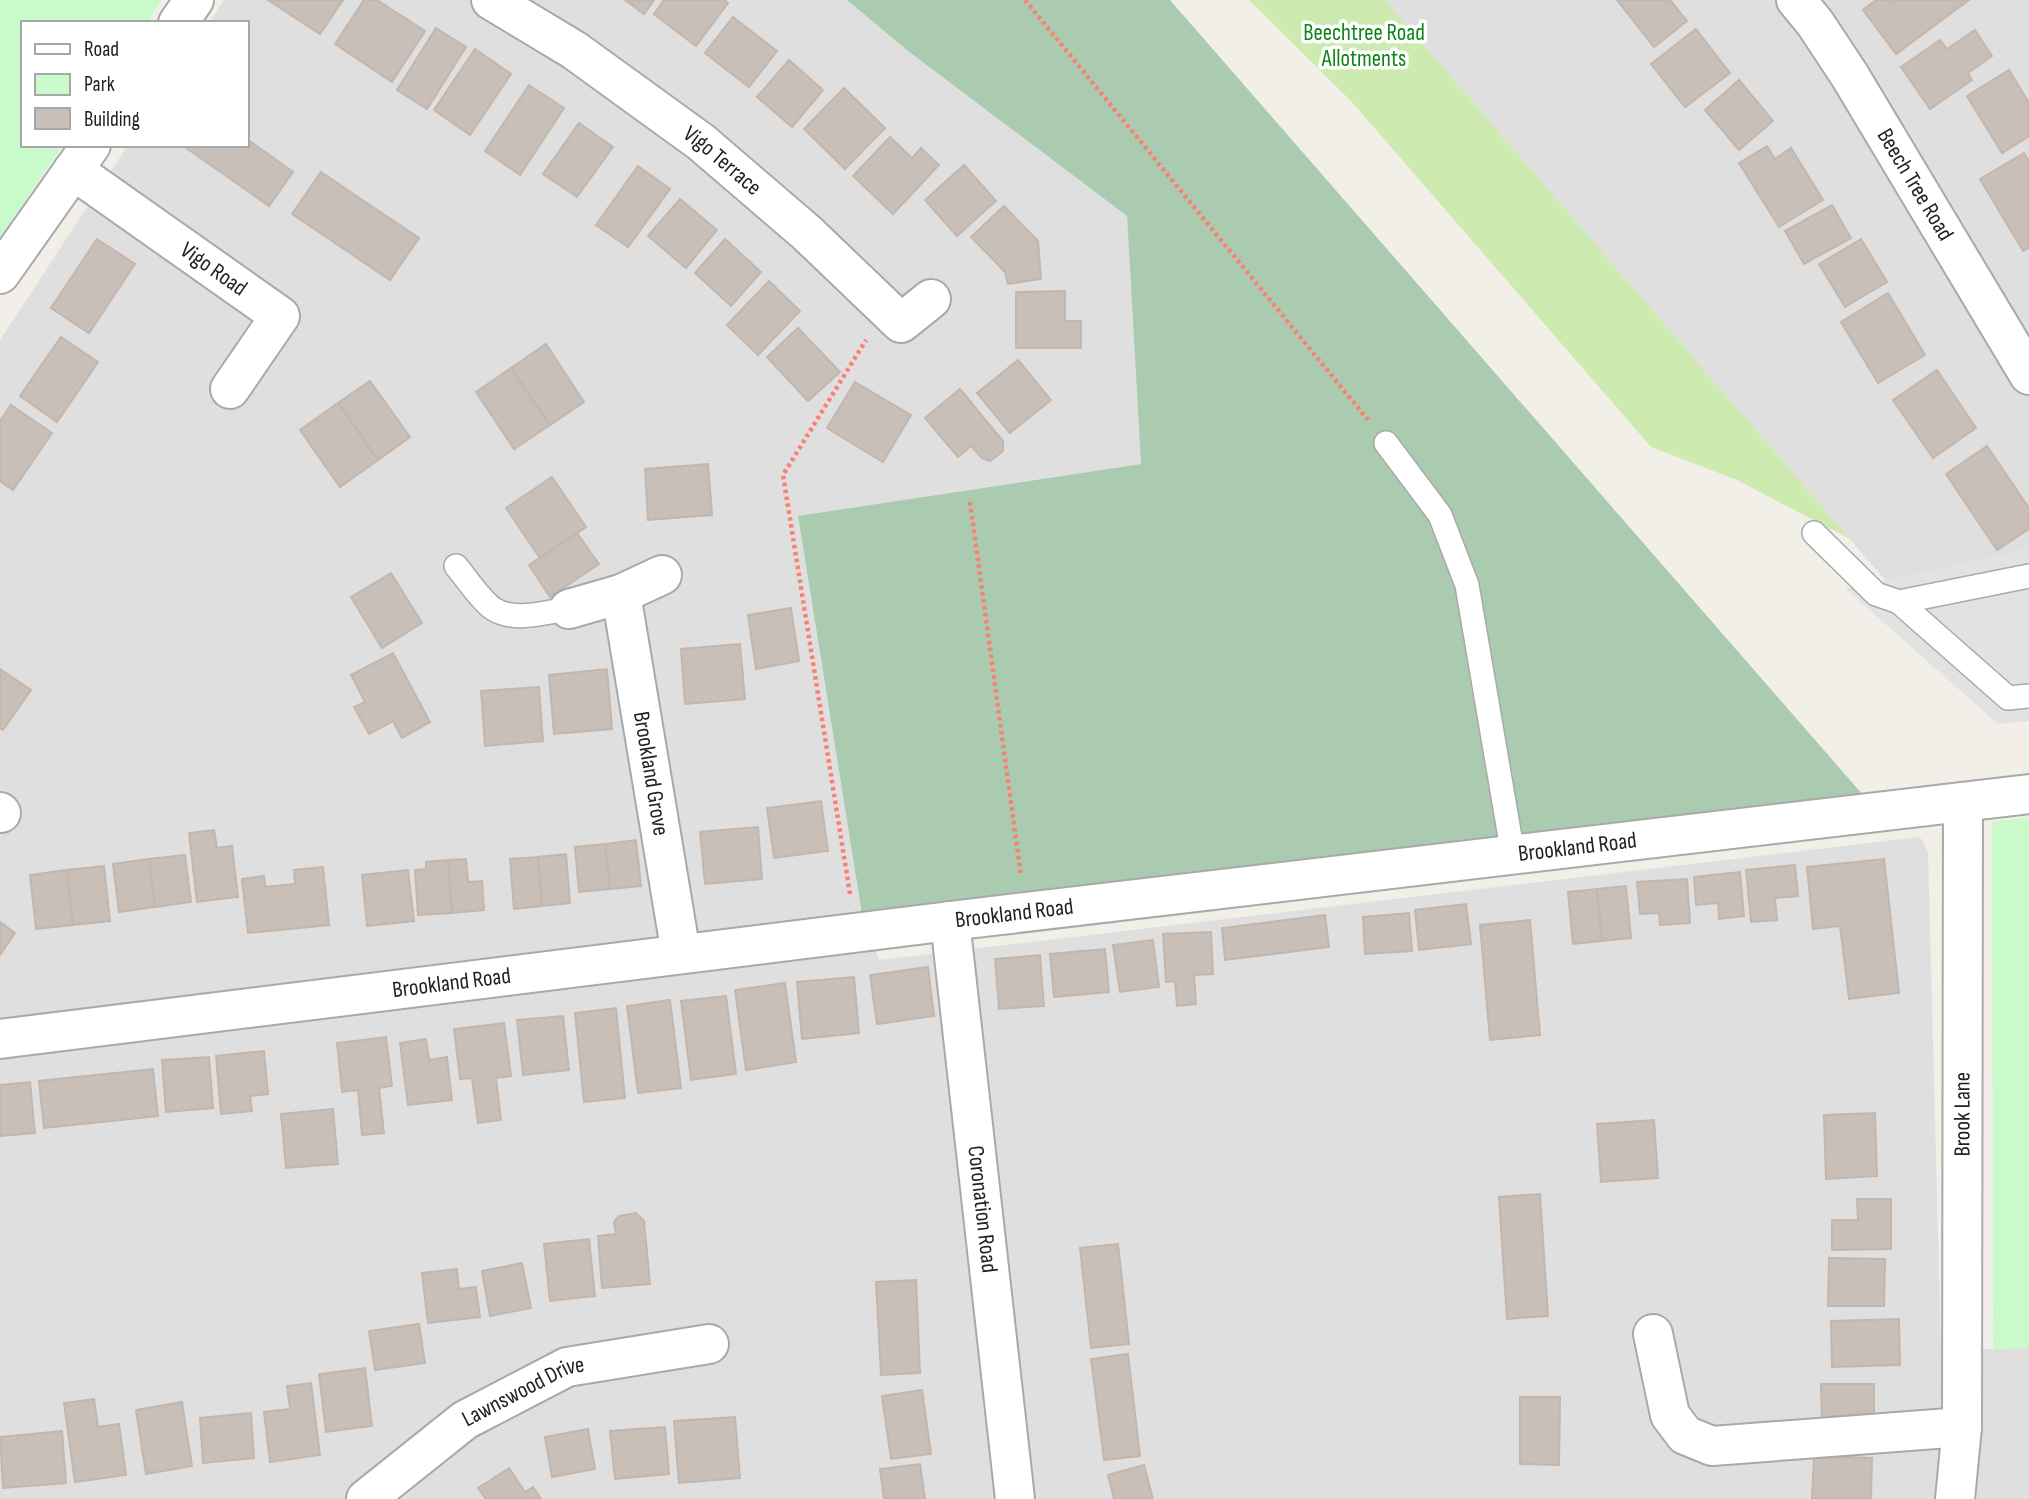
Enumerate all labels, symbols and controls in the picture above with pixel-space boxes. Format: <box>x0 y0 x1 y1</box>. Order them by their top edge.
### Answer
park label: Beechtree Road Allotments <box>1303 19 1425 73</box>
legend <box>21 21 248 147</box>
text: Road <box>84 37 119 62</box>
text: Park <box>84 72 115 97</box>
text: Building <box>84 107 140 132</box>
street label: Vigo Terrace <box>678 120 767 202</box>
street label: Beech Tree Road <box>1871 123 1959 246</box>
street label: Vigo Road <box>175 236 252 302</box>
street label: Brookland Grove <box>627 709 675 838</box>
street label: Brookland Road <box>1517 826 1638 868</box>
street label: Brookland Road <box>954 893 1075 934</box>
street label: Brookland Road <box>391 962 512 1004</box>
street label: Brook Lane <box>1948 1072 1977 1157</box>
street label: Coronation Road <box>961 1144 1003 1274</box>
street label: Lawnswood Drive <box>457 1350 586 1433</box>

